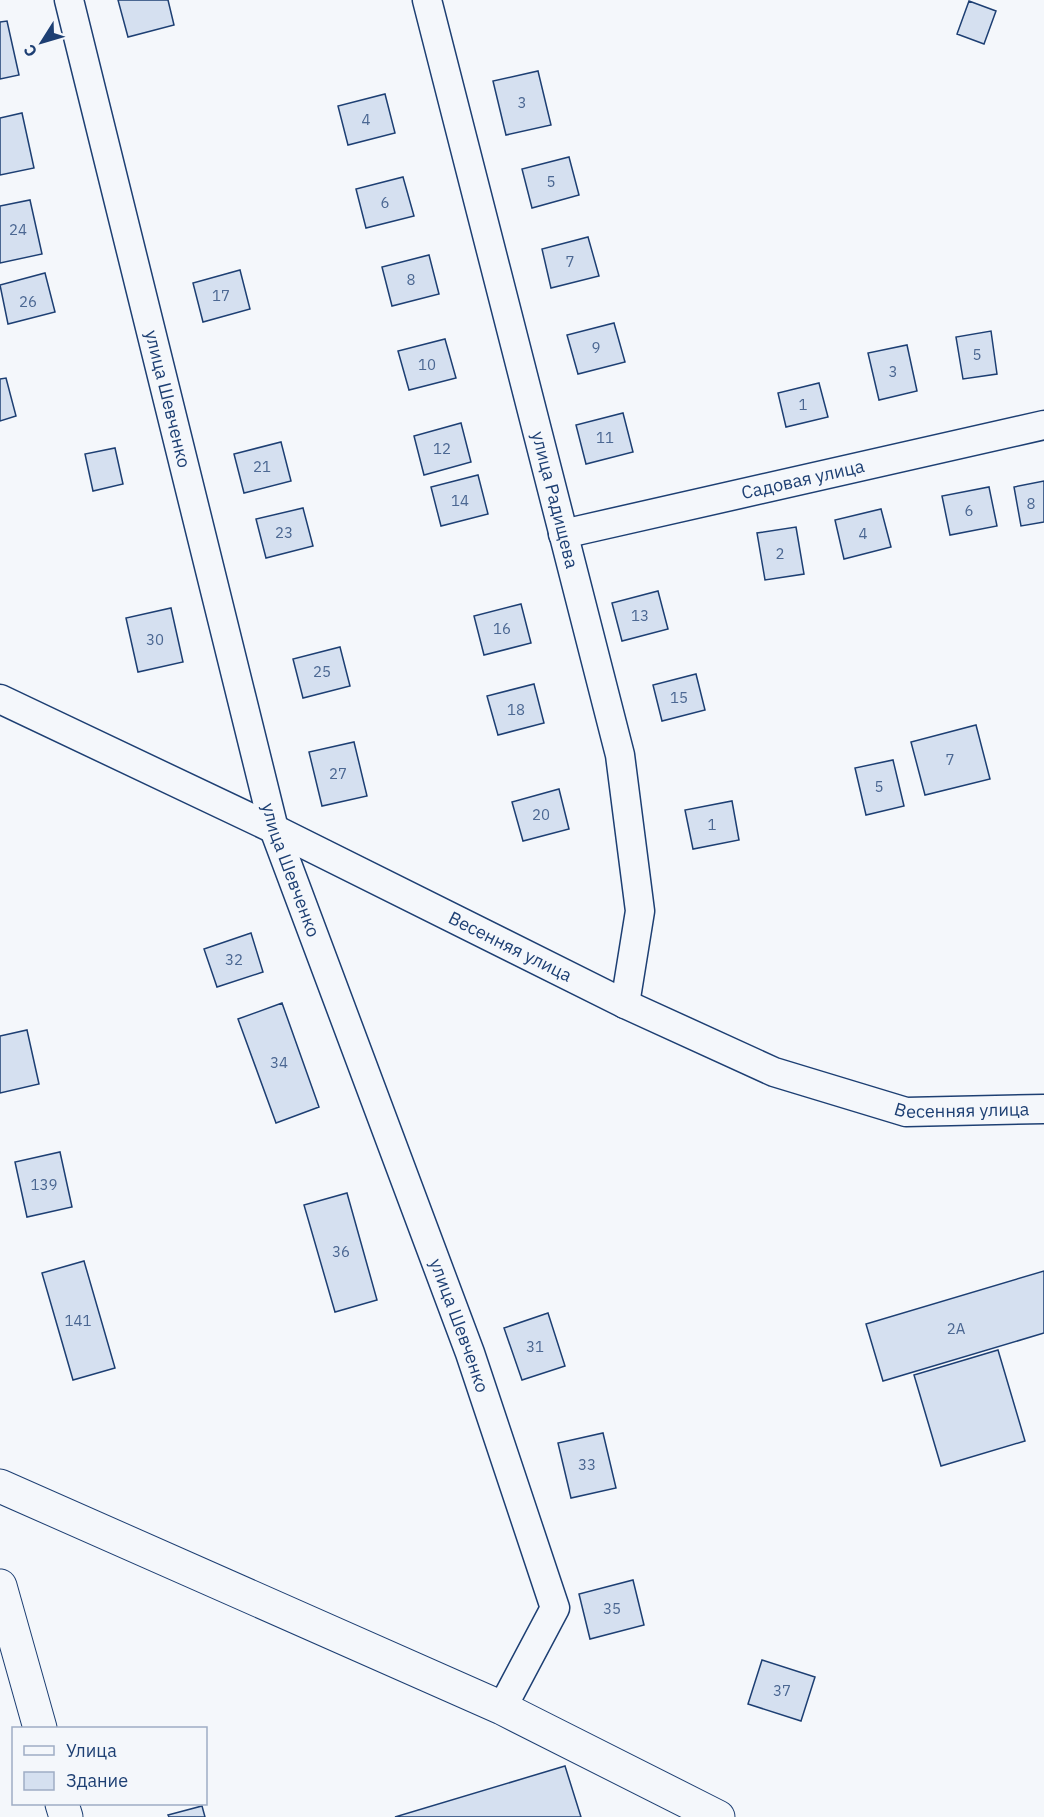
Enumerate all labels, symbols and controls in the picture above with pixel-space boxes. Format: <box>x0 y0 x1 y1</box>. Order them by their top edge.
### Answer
north arrow <box>12 12 72 72</box>
text: С <box>19 41 41 61</box>
house number: 3 <box>517 93 527 112</box>
house number: 4 <box>361 110 371 129</box>
house number: 5 <box>546 172 556 191</box>
house number: 6 <box>380 193 390 212</box>
house number: 24 <box>9 220 27 239</box>
house number: 7 <box>565 252 575 271</box>
house number: 8 <box>406 270 416 289</box>
house number: 17 <box>212 286 230 305</box>
house number: 26 <box>19 292 37 311</box>
street label: улица Шевченко <box>140 328 196 470</box>
house number: 9 <box>591 338 601 357</box>
house number: 5 <box>972 345 982 364</box>
house number: 10 <box>418 355 436 374</box>
house number: 3 <box>888 362 898 381</box>
house number: 1 <box>798 395 808 414</box>
house number: 11 <box>596 428 614 447</box>
street label: улица Радищева <box>527 429 584 571</box>
house number: 12 <box>433 439 451 458</box>
street label: Садовая улица <box>739 454 867 504</box>
house number: 21 <box>253 457 271 476</box>
house number: 14 <box>451 491 469 510</box>
house number: 8 <box>1026 494 1036 513</box>
house number: 6 <box>964 501 974 520</box>
house number: 23 <box>275 523 293 542</box>
house number: 4 <box>858 524 868 543</box>
house number: 2 <box>775 544 785 563</box>
house number: 13 <box>631 606 649 625</box>
house number: 16 <box>493 619 511 638</box>
house number: 30 <box>146 630 164 649</box>
house number: 25 <box>313 662 331 681</box>
house number: 15 <box>670 688 688 707</box>
house number: 18 <box>507 700 525 719</box>
house number: 7 <box>945 750 955 769</box>
house number: 27 <box>329 764 347 783</box>
house number: 5 <box>874 777 884 796</box>
street label: улица Шевченко <box>257 800 325 940</box>
house number: 20 <box>532 805 550 824</box>
house number: 1 <box>707 815 717 834</box>
street label: Весенняя улица <box>445 906 576 987</box>
house number: 32 <box>225 950 243 969</box>
house number: 34 <box>270 1053 288 1072</box>
street label: Весенняя улица <box>892 1097 1030 1123</box>
house number: 139 <box>30 1175 58 1194</box>
house number: 36 <box>332 1242 350 1261</box>
street label: улица Шевченко <box>425 1255 494 1396</box>
house number: 141 <box>64 1311 92 1330</box>
house number: 2А <box>947 1319 966 1338</box>
house number: 31 <box>526 1337 544 1356</box>
house number: 33 <box>578 1455 596 1474</box>
house number: 35 <box>603 1599 621 1618</box>
house number: 37 <box>773 1681 791 1700</box>
legend <box>12 1727 207 1805</box>
text: Улица <box>66 1739 117 1762</box>
text: Здание <box>66 1769 128 1792</box>

